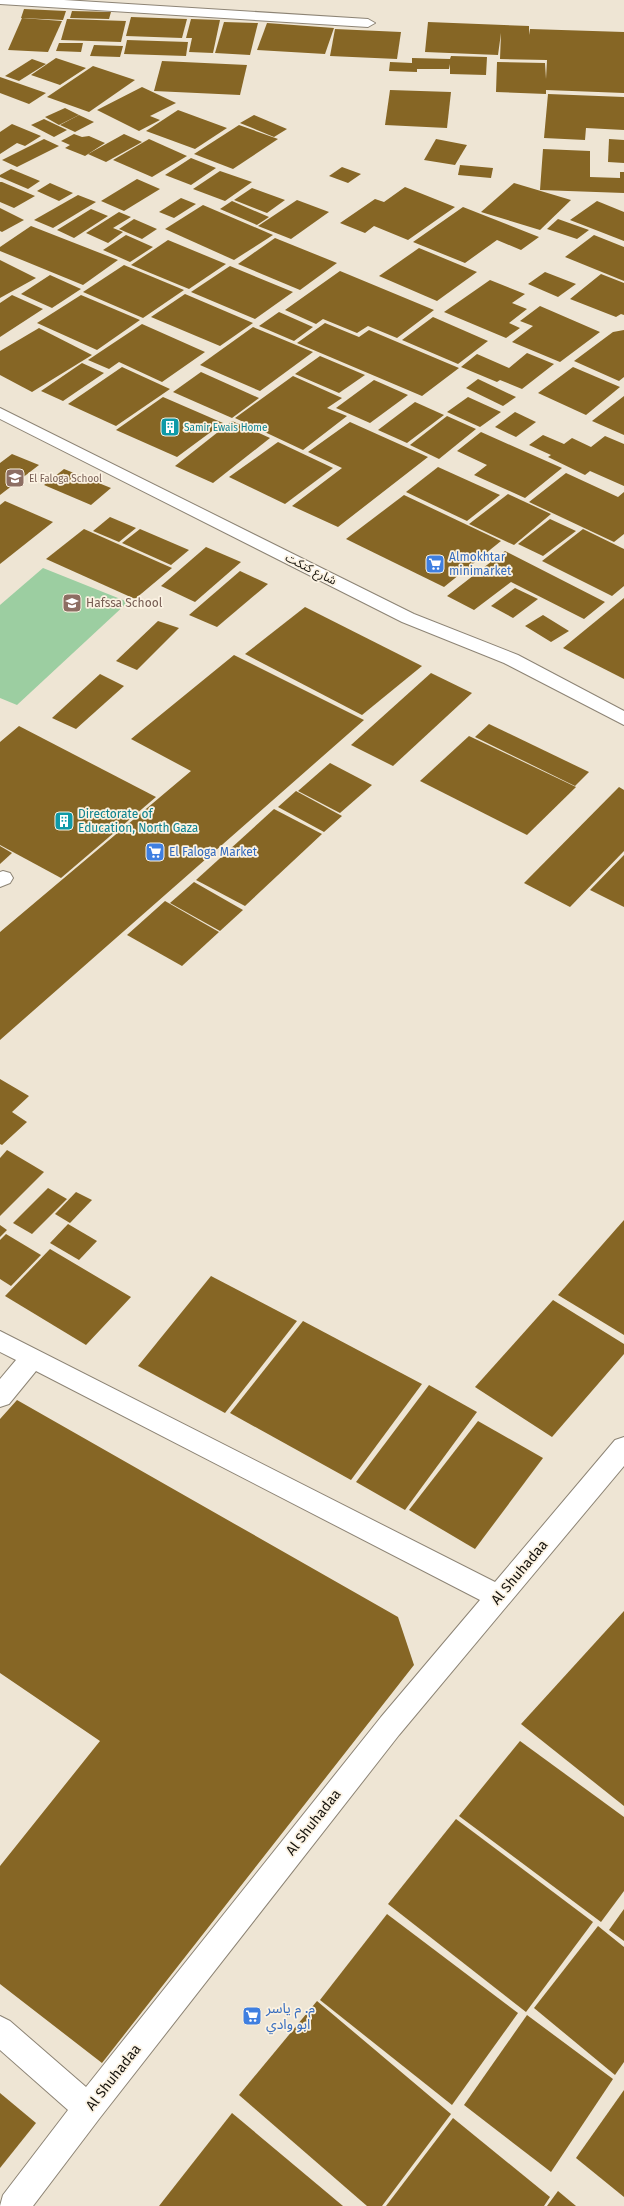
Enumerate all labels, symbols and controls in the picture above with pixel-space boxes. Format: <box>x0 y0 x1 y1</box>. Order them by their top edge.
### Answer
building icon: Samir Ewais Home <box>159 416 181 438</box>
place label: Samir Ewais Home <box>184 422 267 434</box>
school or university icon: El Faloga School <box>4 467 26 489</box>
place label: El Faloga School <box>29 473 102 485</box>
street label: شارع كتكت <box>282 550 339 590</box>
place label: Almokhtar minimarket <box>449 550 512 578</box>
supermarket icon: Almokhtar minimarket <box>424 553 446 575</box>
school or university icon: Hafssa School <box>61 592 83 614</box>
place label: Hafssa School <box>86 596 163 610</box>
place label: Directorate of Education, North Gaza <box>78 807 198 835</box>
building icon: Directorate of Education, North Gaza <box>53 810 75 832</box>
supermarket icon: El Faloga Market <box>144 841 166 863</box>
place label: El Faloga Market <box>169 845 258 859</box>
street label: Al Shuhadaa <box>487 1537 551 1608</box>
street label: Al Shuhadaa <box>282 1786 344 1859</box>
place label: م. م ياسر ابو وادي <box>265 2000 315 2035</box>
supermarket icon: م. م ياسر ابو وادي <box>241 2005 263 2027</box>
street label: Al Shuhadaa <box>82 2041 144 2114</box>

